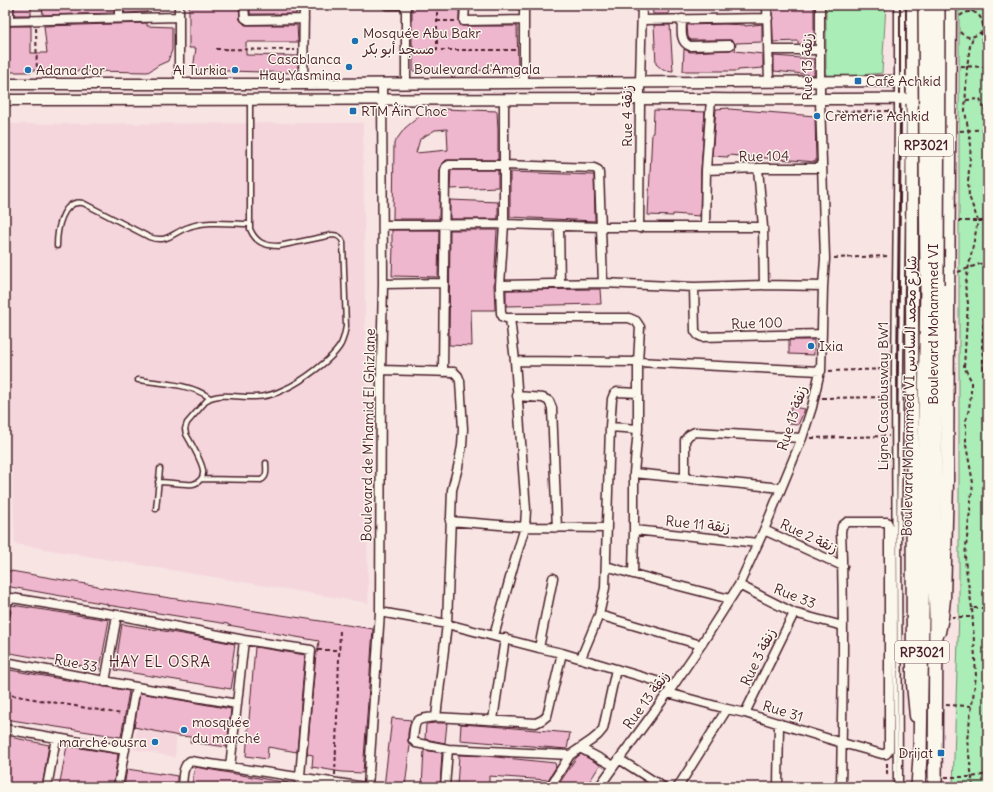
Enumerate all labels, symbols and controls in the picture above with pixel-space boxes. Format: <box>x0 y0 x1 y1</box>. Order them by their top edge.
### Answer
place label: Mosquée Abu Bakr مسجد أبو بكر <box>362 24 481 58</box>
street label: Rue 13 زنقة <box>798 33 816 101</box>
marker: Mosquée Abu Bakr مسجد أبو بكر <box>350 36 360 46</box>
place label: Casablanca Hay Yasmina <box>259 50 341 84</box>
street label: Boulevard d'Amgala <box>414 60 540 78</box>
place label: Adana d'or <box>36 61 105 79</box>
place label: Al Turkia <box>173 61 227 79</box>
marker: Casablanca Hay Yasmina <box>344 62 354 72</box>
marker: Adana d'or <box>23 65 33 75</box>
marker: Al Turkia <box>230 65 240 75</box>
place label: Café Achkid <box>866 72 941 90</box>
marker: Café Achkid <box>853 76 863 86</box>
street label: Rue 4 زنقة <box>618 85 636 147</box>
place label: RTM Âin Choc <box>361 102 447 120</box>
marker: RTM Âin Choc <box>348 106 358 116</box>
place label: Crèmerie Achkid <box>825 107 929 125</box>
marker: Crèmerie Achkid <box>812 111 822 121</box>
road number: RP3021 <box>899 134 953 156</box>
street label: Rue 104 <box>739 147 789 165</box>
street label: Boulevard Mohammed VI <box>924 243 942 405</box>
street label: Boulevard Mohammed VI شارع محمد السادس <box>898 255 921 537</box>
street label: Rue 100 <box>731 313 783 333</box>
street label: Ligne Casabusway BW1 <box>874 322 892 470</box>
street label: Boulevard de M'hamid El Ghizlane <box>357 328 379 542</box>
place label: Ixia <box>819 337 843 355</box>
marker: Ixia <box>806 341 816 351</box>
street label: Rue 13 زنقة <box>773 383 811 453</box>
street label: Rue 11 زنقة <box>665 512 731 536</box>
street label: Rue 2 زنقة <box>777 515 841 557</box>
street label: Rue 33 <box>771 579 819 613</box>
street label: Rue 3 زنقة <box>736 625 780 689</box>
road number: RP3021 <box>895 641 949 663</box>
street label: Rue 33 <box>53 650 99 676</box>
district label: HAY EL OSRA <box>109 652 211 671</box>
street label: Rue 13 زنقة <box>619 667 673 733</box>
street label: Rue 31 <box>761 696 805 726</box>
place label: mosquée du marché <box>192 713 260 747</box>
marker: mosquée du marché <box>179 725 189 735</box>
place label: marché ousra <box>59 733 147 751</box>
marker: marché ousra <box>150 737 160 747</box>
place label: Drijat <box>898 744 933 762</box>
marker: Drijat <box>936 748 946 758</box>

